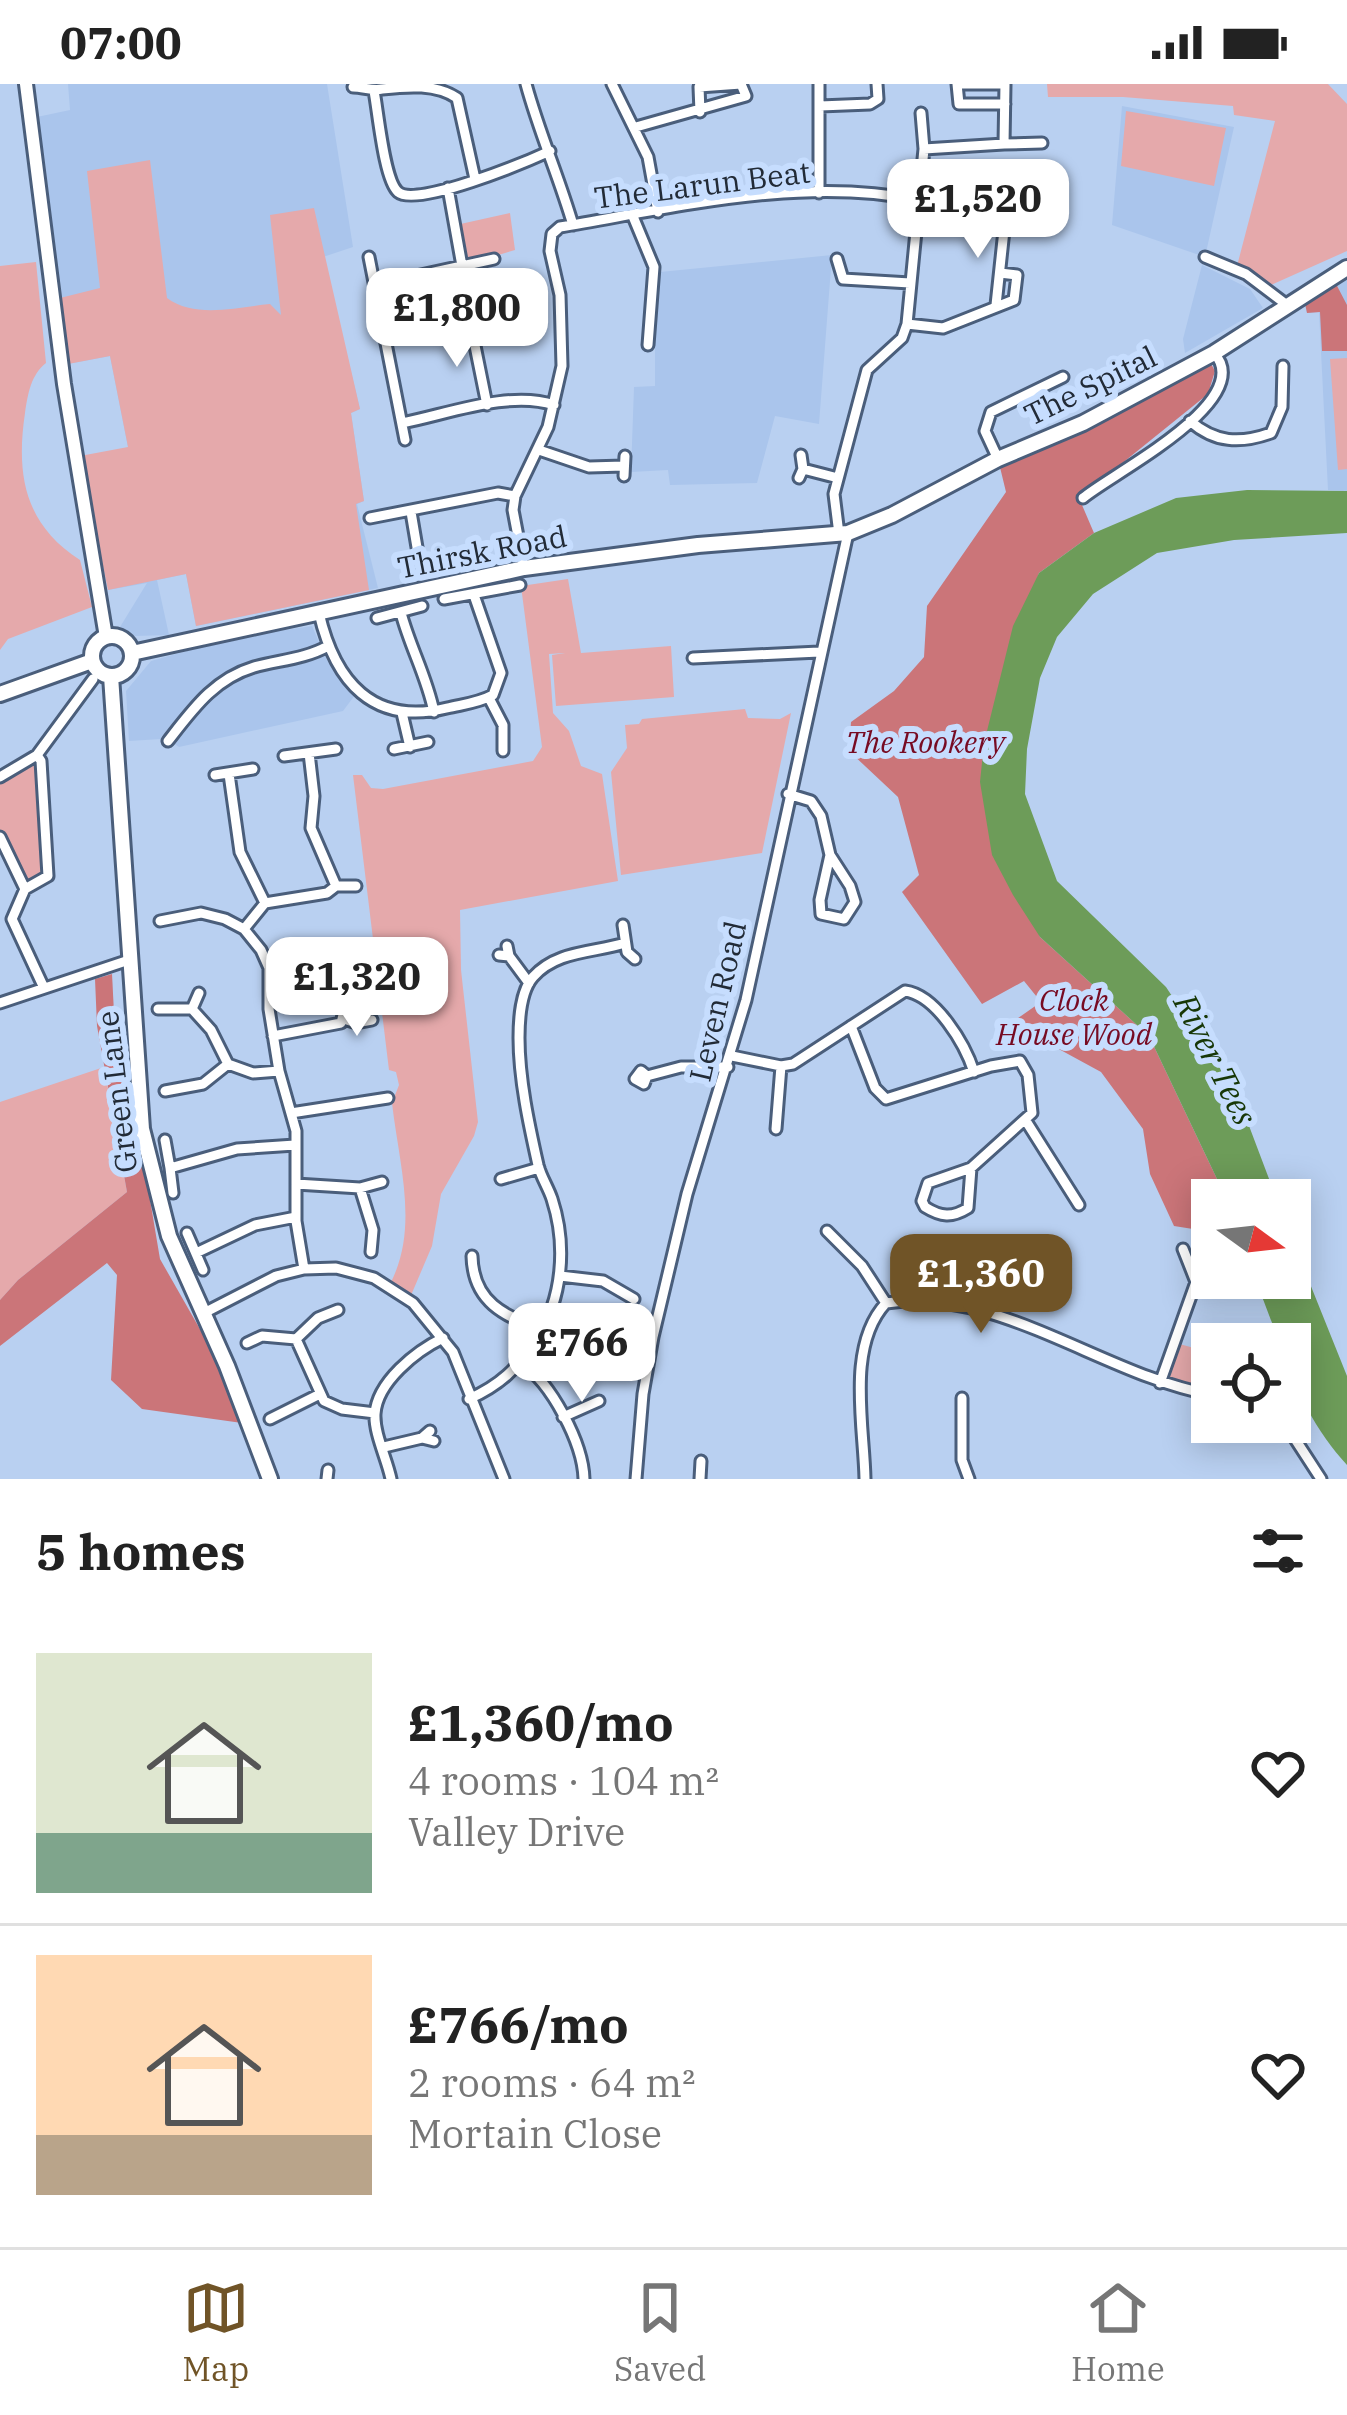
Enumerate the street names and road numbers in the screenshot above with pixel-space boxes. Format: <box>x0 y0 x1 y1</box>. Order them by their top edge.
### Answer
street label: The Larun Beat <box>592 151 812 217</box>
street label: The Spital <box>1017 336 1163 434</box>
street label: Thirsk Road <box>394 515 570 587</box>
street label: Leven Road <box>680 917 754 1085</box>
street label: Green Lane <box>87 1009 145 1175</box>

